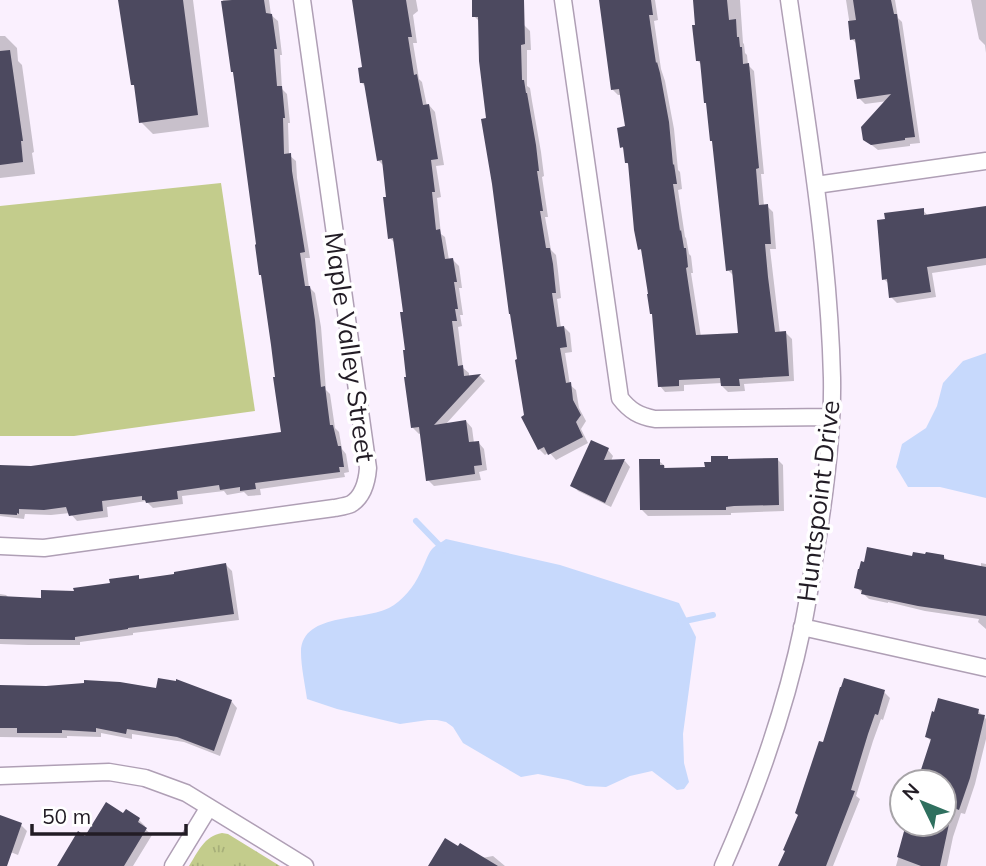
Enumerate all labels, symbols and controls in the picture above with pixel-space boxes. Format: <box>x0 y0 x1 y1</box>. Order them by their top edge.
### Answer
street label: Maple Valley Street <box>318 230 382 464</box>
street label: Huntspoint Drive <box>789 398 847 604</box>
north arrow <box>888 768 958 838</box>
text: N <box>897 778 924 805</box>
scale bar <box>32 792 186 836</box>
text: 50 m <box>42 803 91 829</box>

